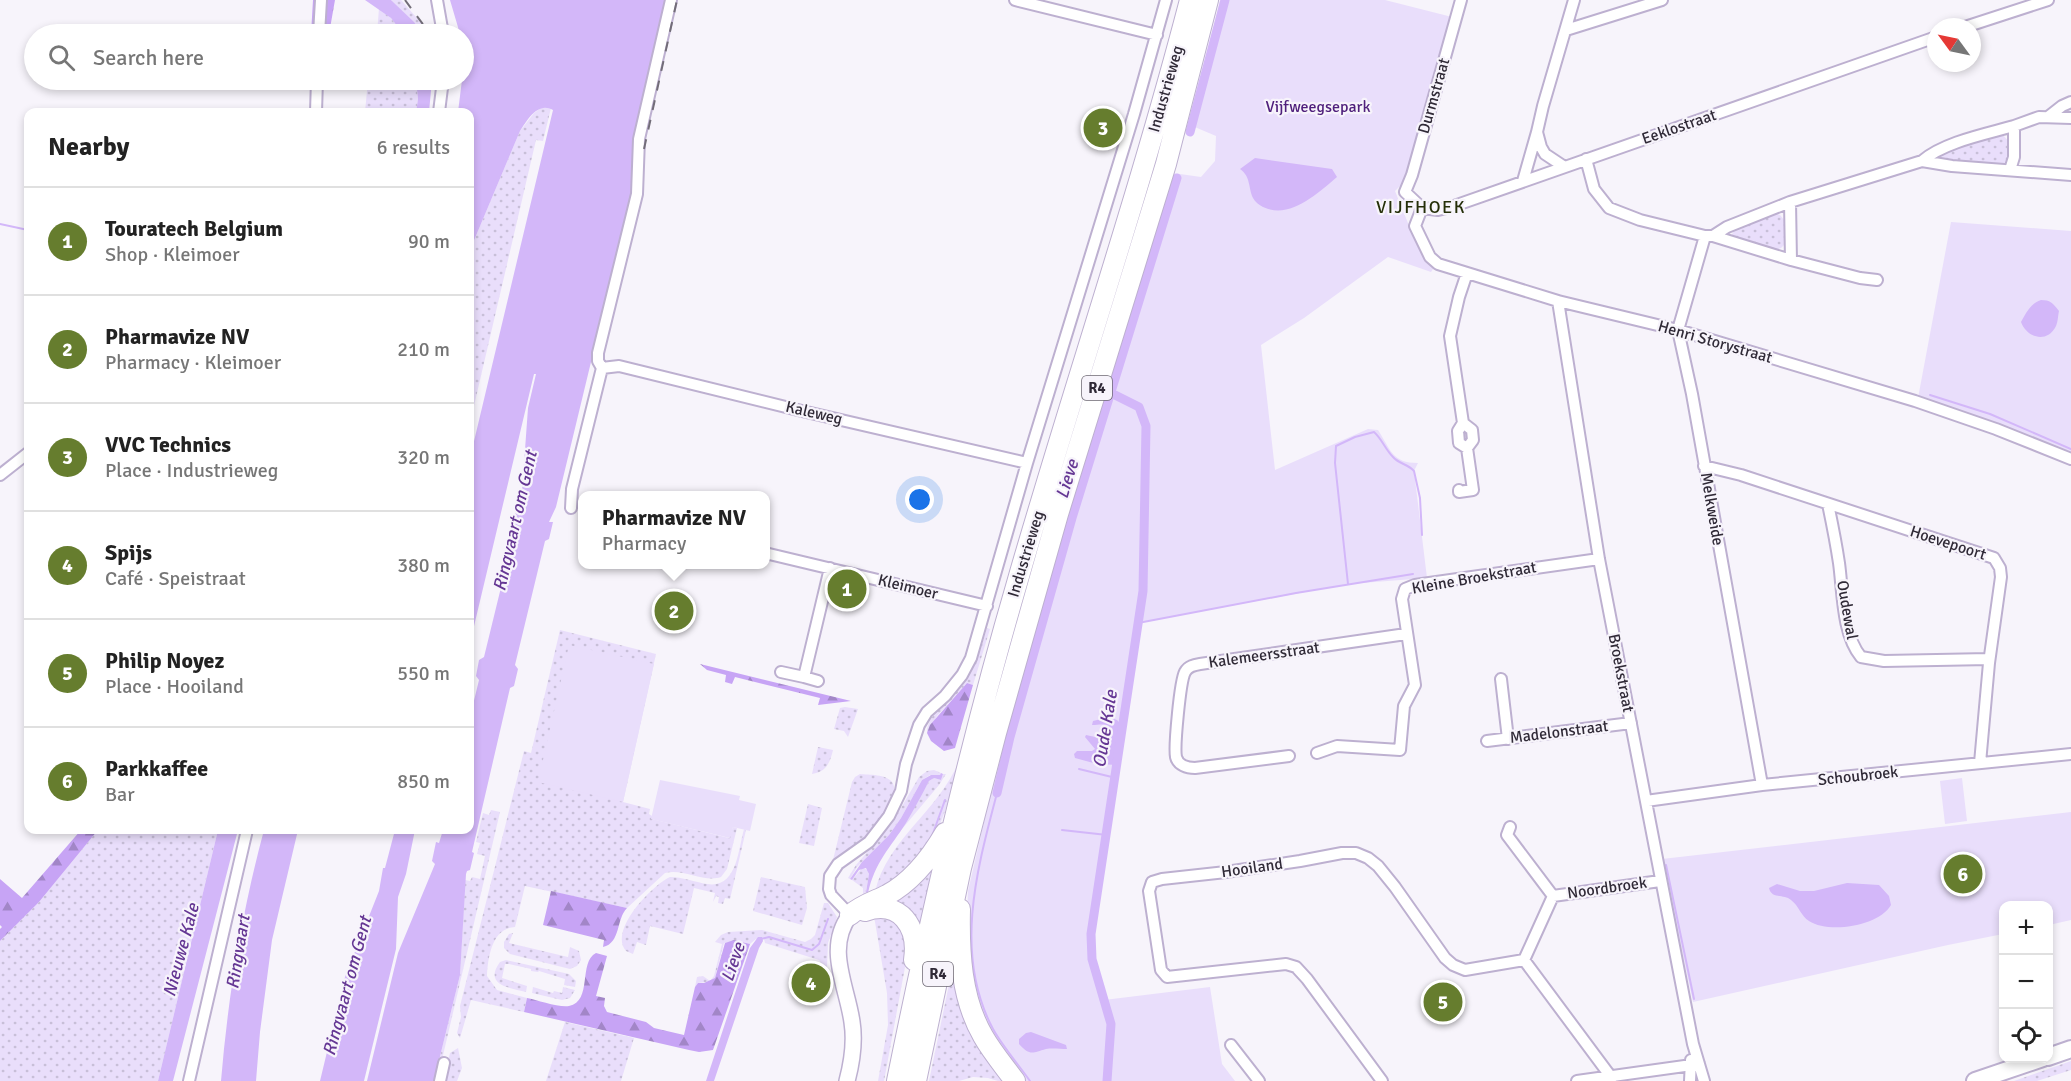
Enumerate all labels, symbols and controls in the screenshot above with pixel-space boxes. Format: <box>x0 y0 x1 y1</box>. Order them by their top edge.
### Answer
north arrow <box>1927 18 1981 72</box>
search box <box>24 24 474 90</box>
icon: search <box>45 41 78 74</box>
street label: Industrieweg <box>1144 43 1188 135</box>
text: Search here <box>93 44 204 71</box>
street label: Durmstraat <box>1414 55 1454 136</box>
park label: Vijfweegsepark <box>1265 97 1371 117</box>
street label: Eeklostraat <box>1639 105 1719 149</box>
pin: 3 <box>1084 106 1122 150</box>
text: Nearby <box>48 131 129 163</box>
text: 6 results <box>377 135 450 160</box>
district label: VIJFHOEK <box>1376 196 1466 218</box>
text: Touratech Belgium <box>105 215 283 242</box>
text: 1 <box>62 229 73 254</box>
text: 90 m <box>408 229 450 254</box>
text: Shop · Kleimoer <box>105 242 240 267</box>
street label: Henri Storystraat <box>1656 316 1775 368</box>
text: Pharmavize NV <box>105 323 249 350</box>
text: 2 <box>62 337 73 362</box>
text: 210 m <box>397 337 450 362</box>
text: Pharmacy · Kleimoer <box>105 350 281 375</box>
road number: R4 <box>1082 376 1112 400</box>
street label: Kaleweg <box>784 397 844 429</box>
text: VVC Technics <box>105 431 231 458</box>
text: 3 <box>62 445 73 470</box>
text: 320 m <box>397 445 450 470</box>
water label: Ringvaart om Gent <box>488 446 542 593</box>
water label: Lieve <box>1051 456 1084 501</box>
text: Place · Industrieweg <box>105 458 278 483</box>
street label: Melkweide <box>1696 471 1728 547</box>
your location <box>905 485 934 514</box>
popup <box>578 491 770 569</box>
text: Pharmavize NV <box>602 504 746 531</box>
street label: Industrieweg <box>1003 508 1049 600</box>
street label: Hoevepoort <box>1907 521 1989 565</box>
text: Pharmacy <box>602 531 686 556</box>
text: Spijs <box>105 539 152 566</box>
text: 4 <box>62 553 73 578</box>
text: 380 m <box>397 553 450 578</box>
street label: Kleine Broekstraat <box>1410 557 1538 599</box>
text: Café · Speistraat <box>105 566 246 591</box>
pin: 1 <box>828 566 866 612</box>
street label: Kleimoer <box>876 570 940 604</box>
street label: Oudewal <box>1832 579 1862 641</box>
pin: 2 <box>654 588 694 634</box>
street label: Broekstraat <box>1604 632 1638 714</box>
street label: Kalemeersstraat <box>1207 637 1321 673</box>
text: Philip Noyez <box>105 647 224 674</box>
text: 5 <box>62 661 73 686</box>
text: 550 m <box>397 661 450 686</box>
text: Place · Hooiland <box>105 674 244 699</box>
water label: Oude Kale <box>1088 688 1122 769</box>
street label: Madelonstraat <box>1509 716 1610 748</box>
text: Parkkaffee <box>105 755 208 782</box>
street label: Schoubroek <box>1817 762 1899 790</box>
text: 6 <box>62 769 73 794</box>
text: 850 m <box>397 769 450 794</box>
text: Bar <box>105 782 135 807</box>
pin: 6 <box>1944 852 1982 896</box>
street label: Hooiland <box>1220 854 1284 882</box>
street label: Noordbroek <box>1566 873 1648 903</box>
water label: Nieuwe Kale <box>158 900 204 999</box>
map controls <box>1999 901 2053 1063</box>
button: + <box>1999 901 2053 955</box>
water label: Ringvaart <box>221 911 255 991</box>
water label: Ringvaart om Gent <box>318 911 377 1058</box>
water label: Lieve <box>716 939 750 984</box>
button: − <box>1999 955 2053 1009</box>
pin: 4 <box>792 960 830 1006</box>
road number: R4 <box>923 962 953 986</box>
pin: 5 <box>1424 980 1462 1024</box>
button: locate <box>1999 1009 2053 1063</box>

